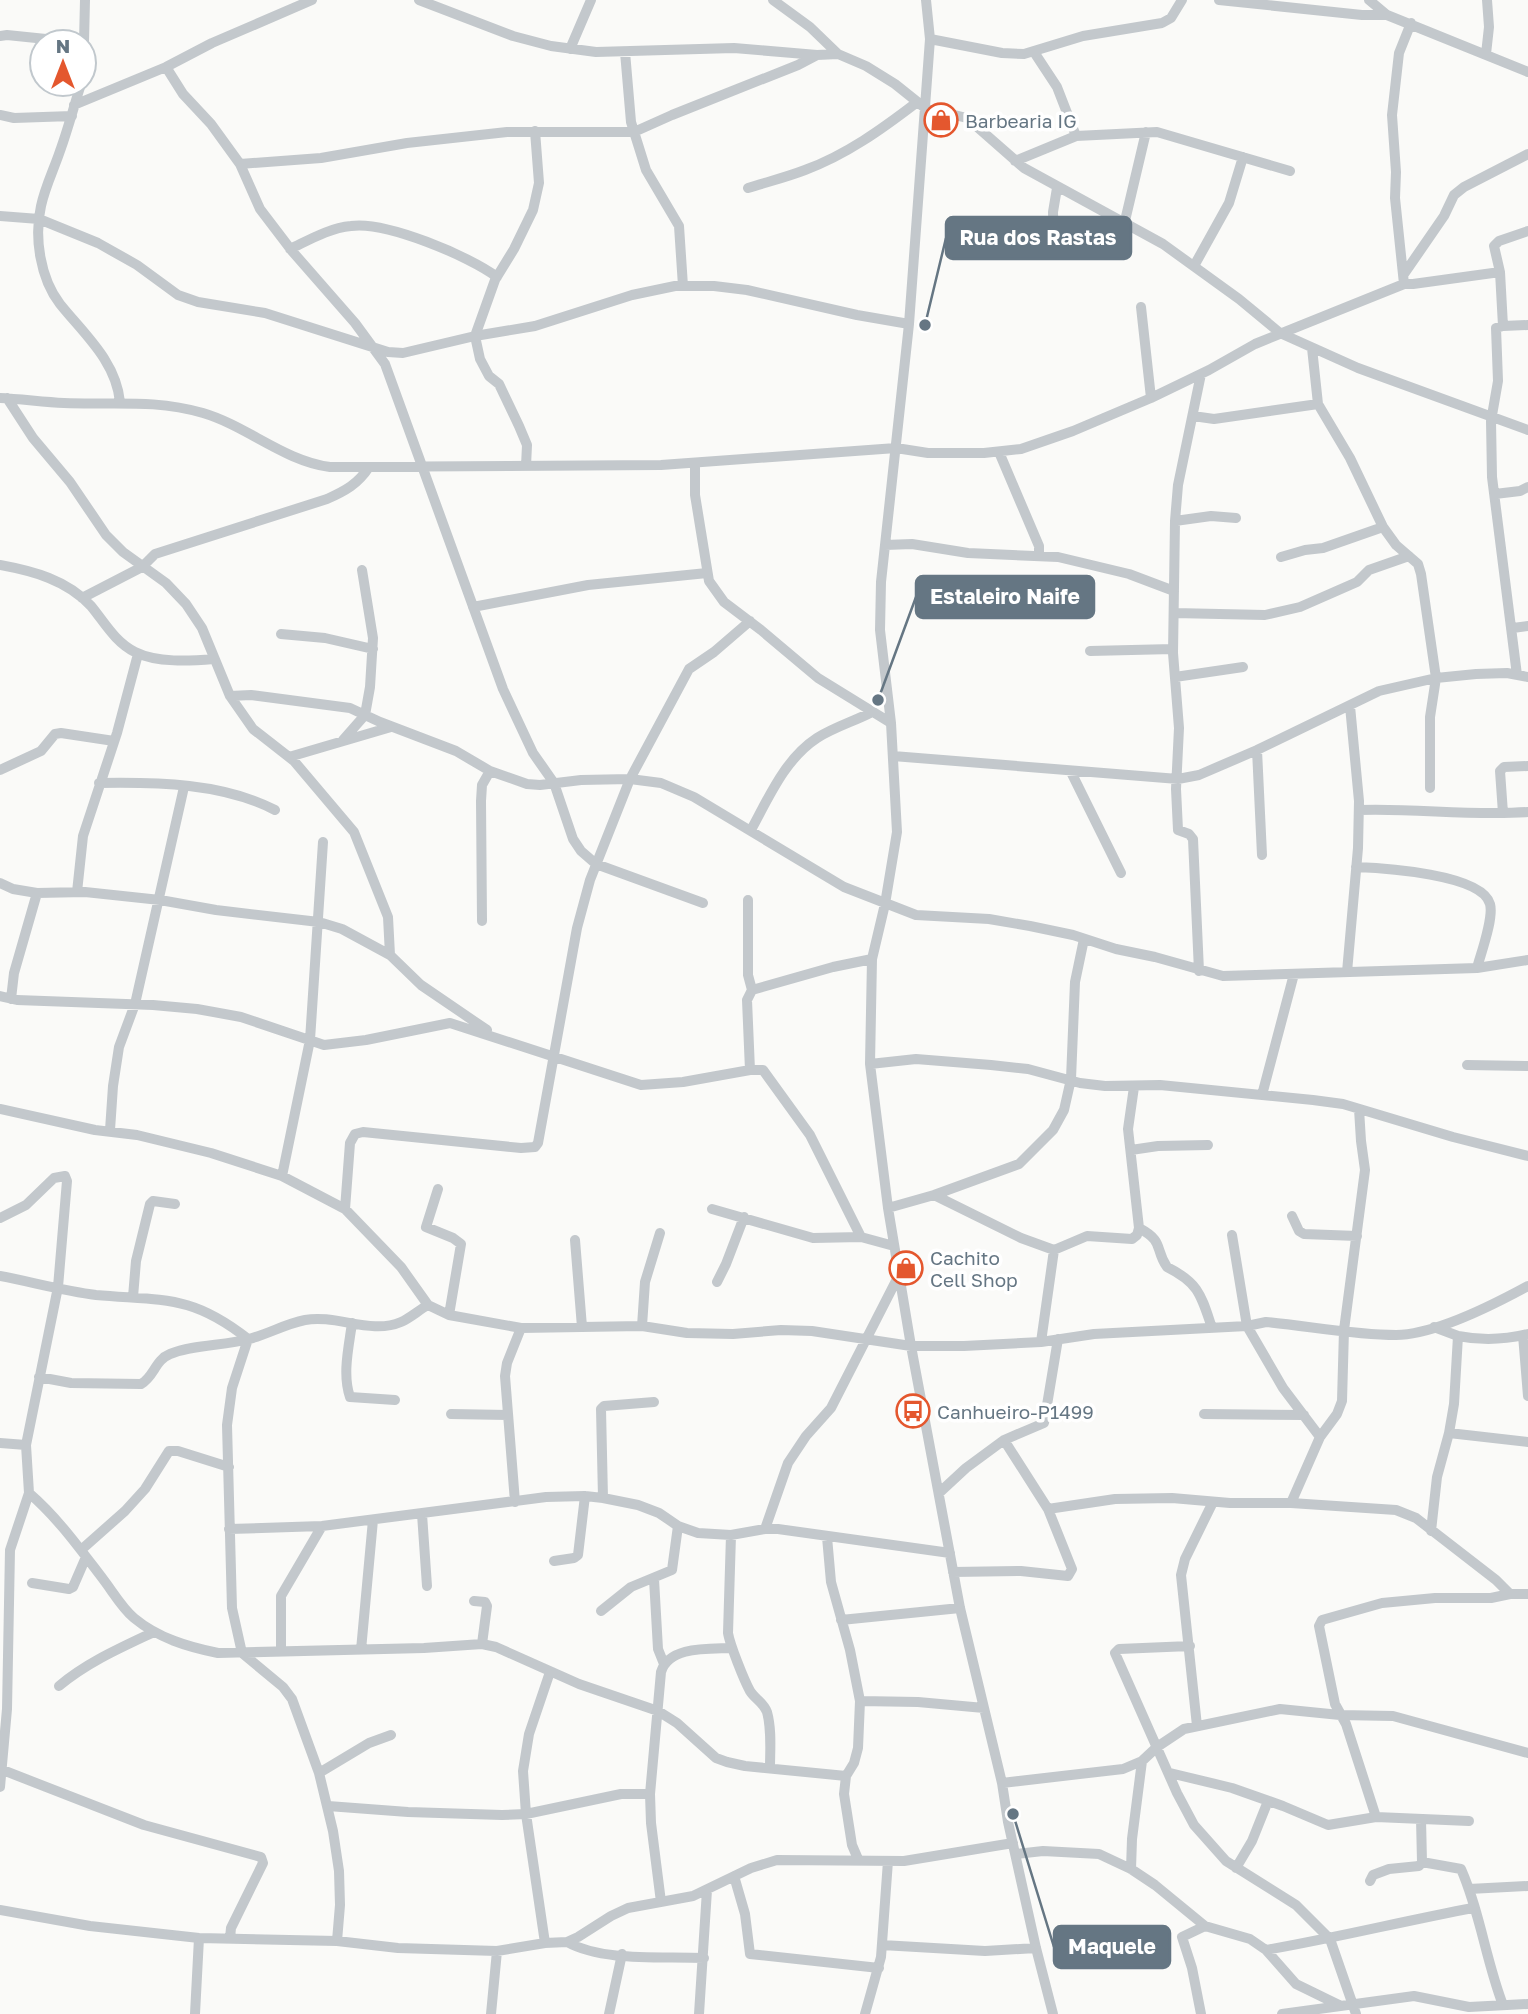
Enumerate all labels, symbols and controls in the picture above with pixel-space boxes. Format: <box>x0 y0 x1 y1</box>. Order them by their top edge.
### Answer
north arrow <box>28 28 98 98</box>
text: N <box>56 34 70 57</box>
shop icon: Barbearia IG <box>922 101 960 139</box>
place label: Barbearia IG <box>965 109 1077 132</box>
callout: Rua dos Rastas <box>946 217 1131 259</box>
text: Rua dos Rastas <box>959 224 1117 250</box>
callout: Estaleiro Naife <box>916 576 1094 618</box>
text: Estaleiro Naife <box>930 583 1080 609</box>
place label: Cachito Cell Shop <box>930 1246 1018 1291</box>
shop icon: Cachito Cell Shop <box>887 1249 925 1287</box>
bus stop icon: Canhueiro-P1499 <box>894 1392 932 1430</box>
place label: Canhueiro-P1499 <box>937 1400 1094 1423</box>
callout: Maquele <box>1054 1926 1170 1968</box>
text: Maquele <box>1068 1933 1156 1959</box>

